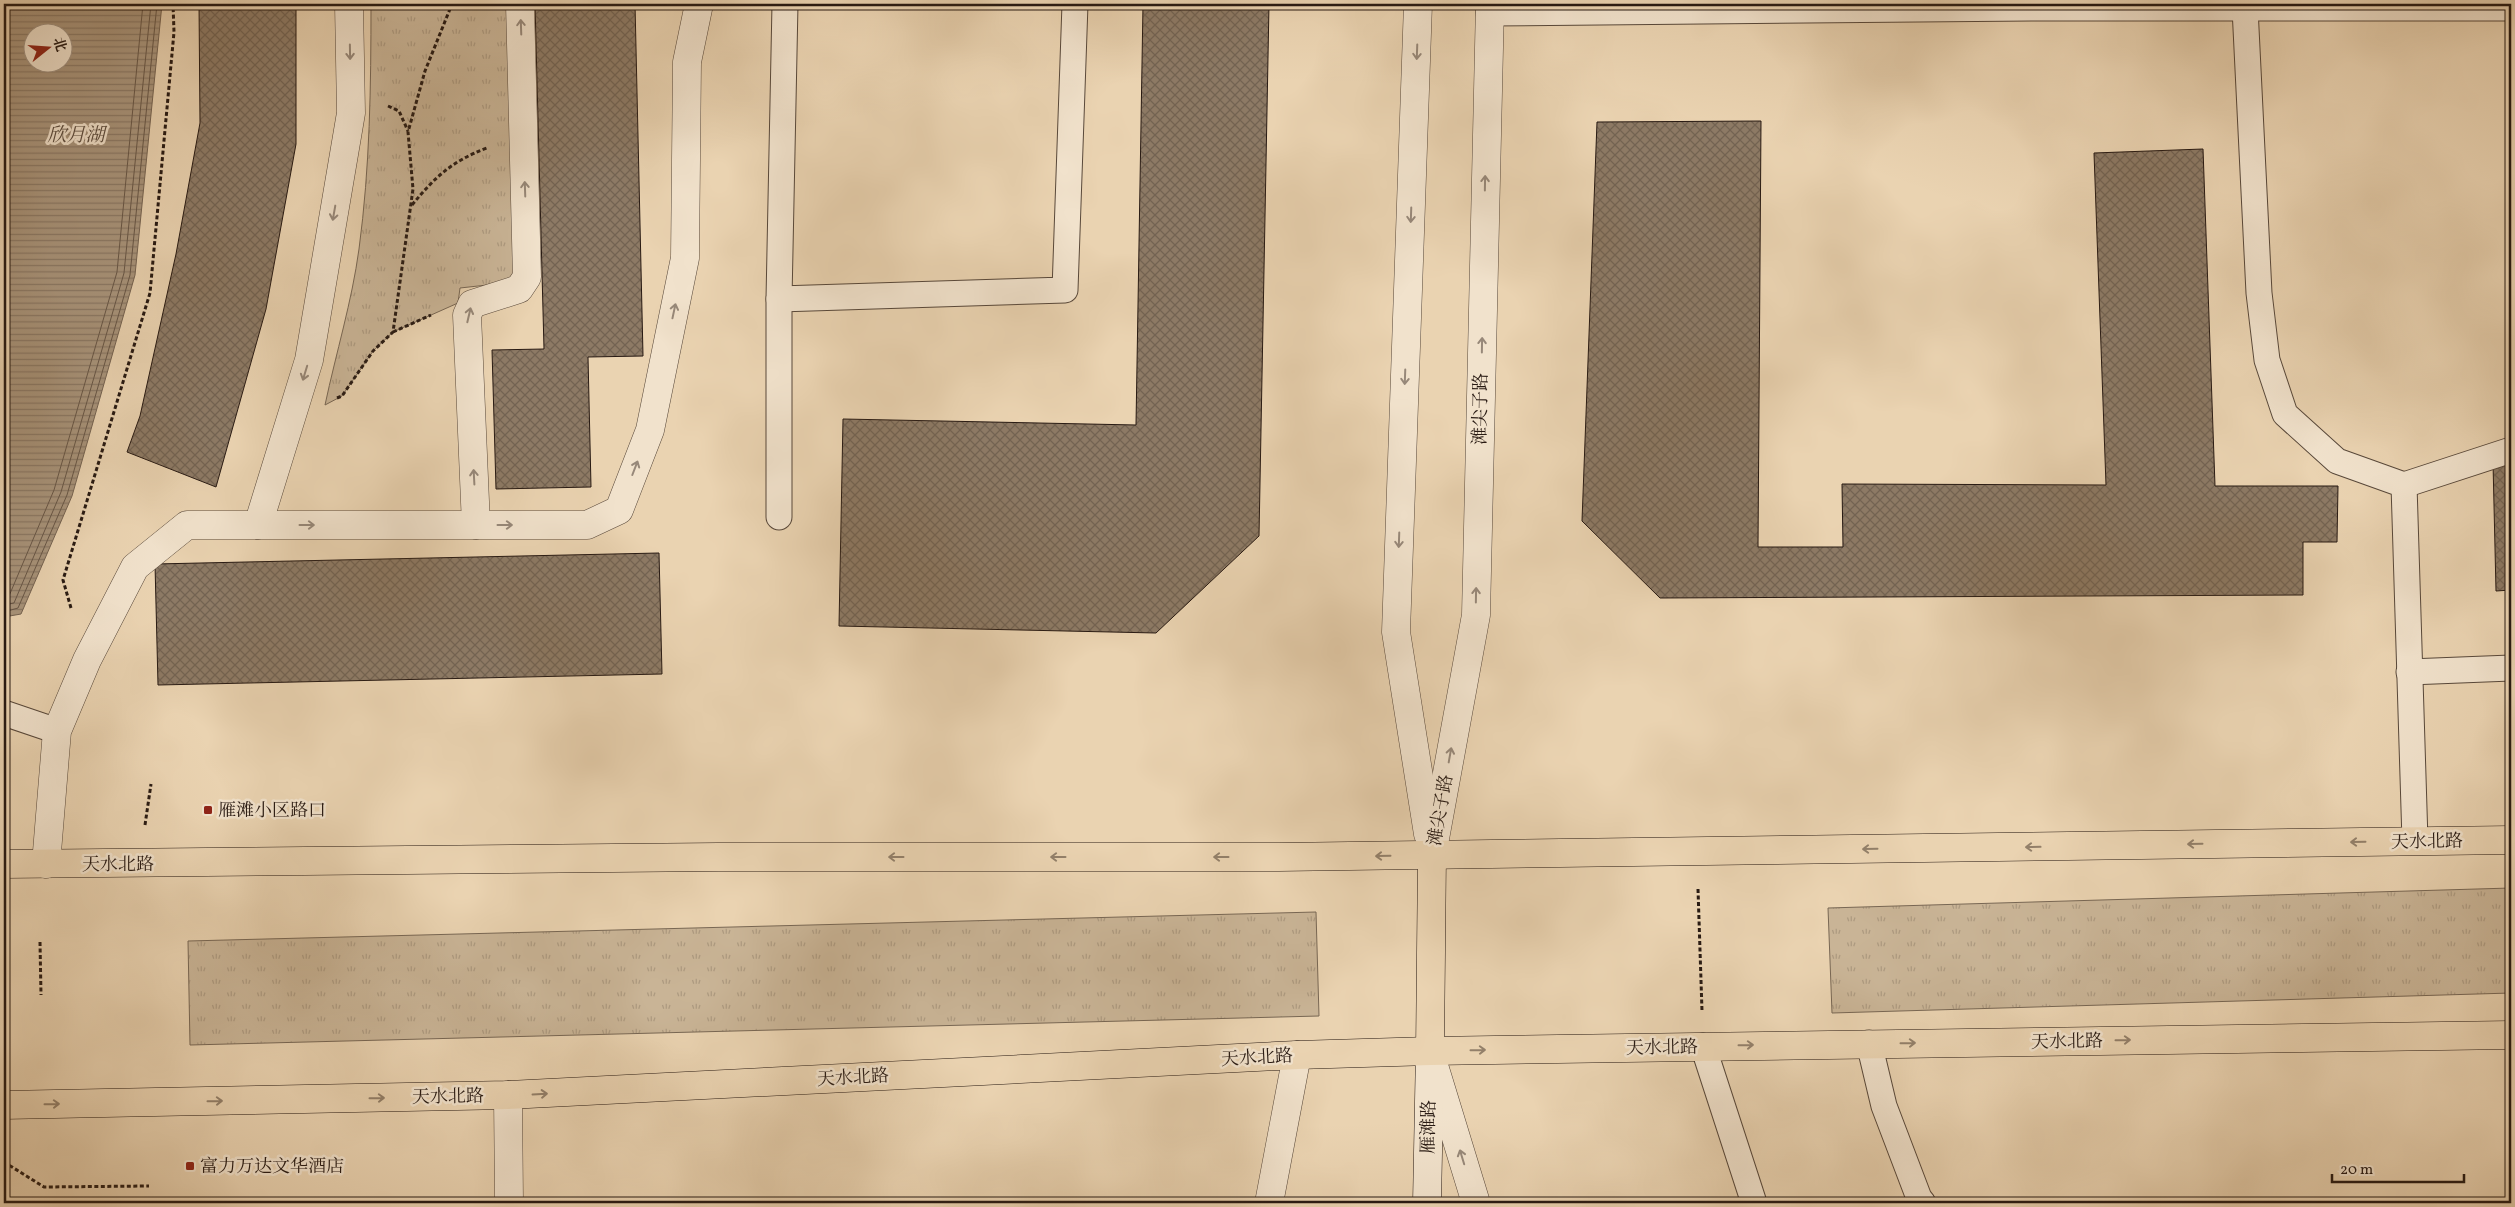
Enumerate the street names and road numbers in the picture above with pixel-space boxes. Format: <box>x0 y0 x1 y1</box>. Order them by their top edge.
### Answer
street label: 滩尖子路 <box>1468 373 1495 445</box>
street label: 滩尖子路 <box>1423 773 1460 848</box>
street label: 天水北路 <box>2391 829 2463 856</box>
street label: 天水北路 <box>82 853 154 878</box>
street label: 天水北路 <box>2031 1029 2103 1056</box>
street label: 天水北路 <box>1626 1035 1698 1062</box>
street label: 天水北路 <box>1220 1044 1294 1073</box>
street label: 天水北路 <box>816 1064 890 1093</box>
street label: 天水北路 <box>412 1084 484 1111</box>
street label: 雁滩路 <box>1417 1100 1442 1154</box>

